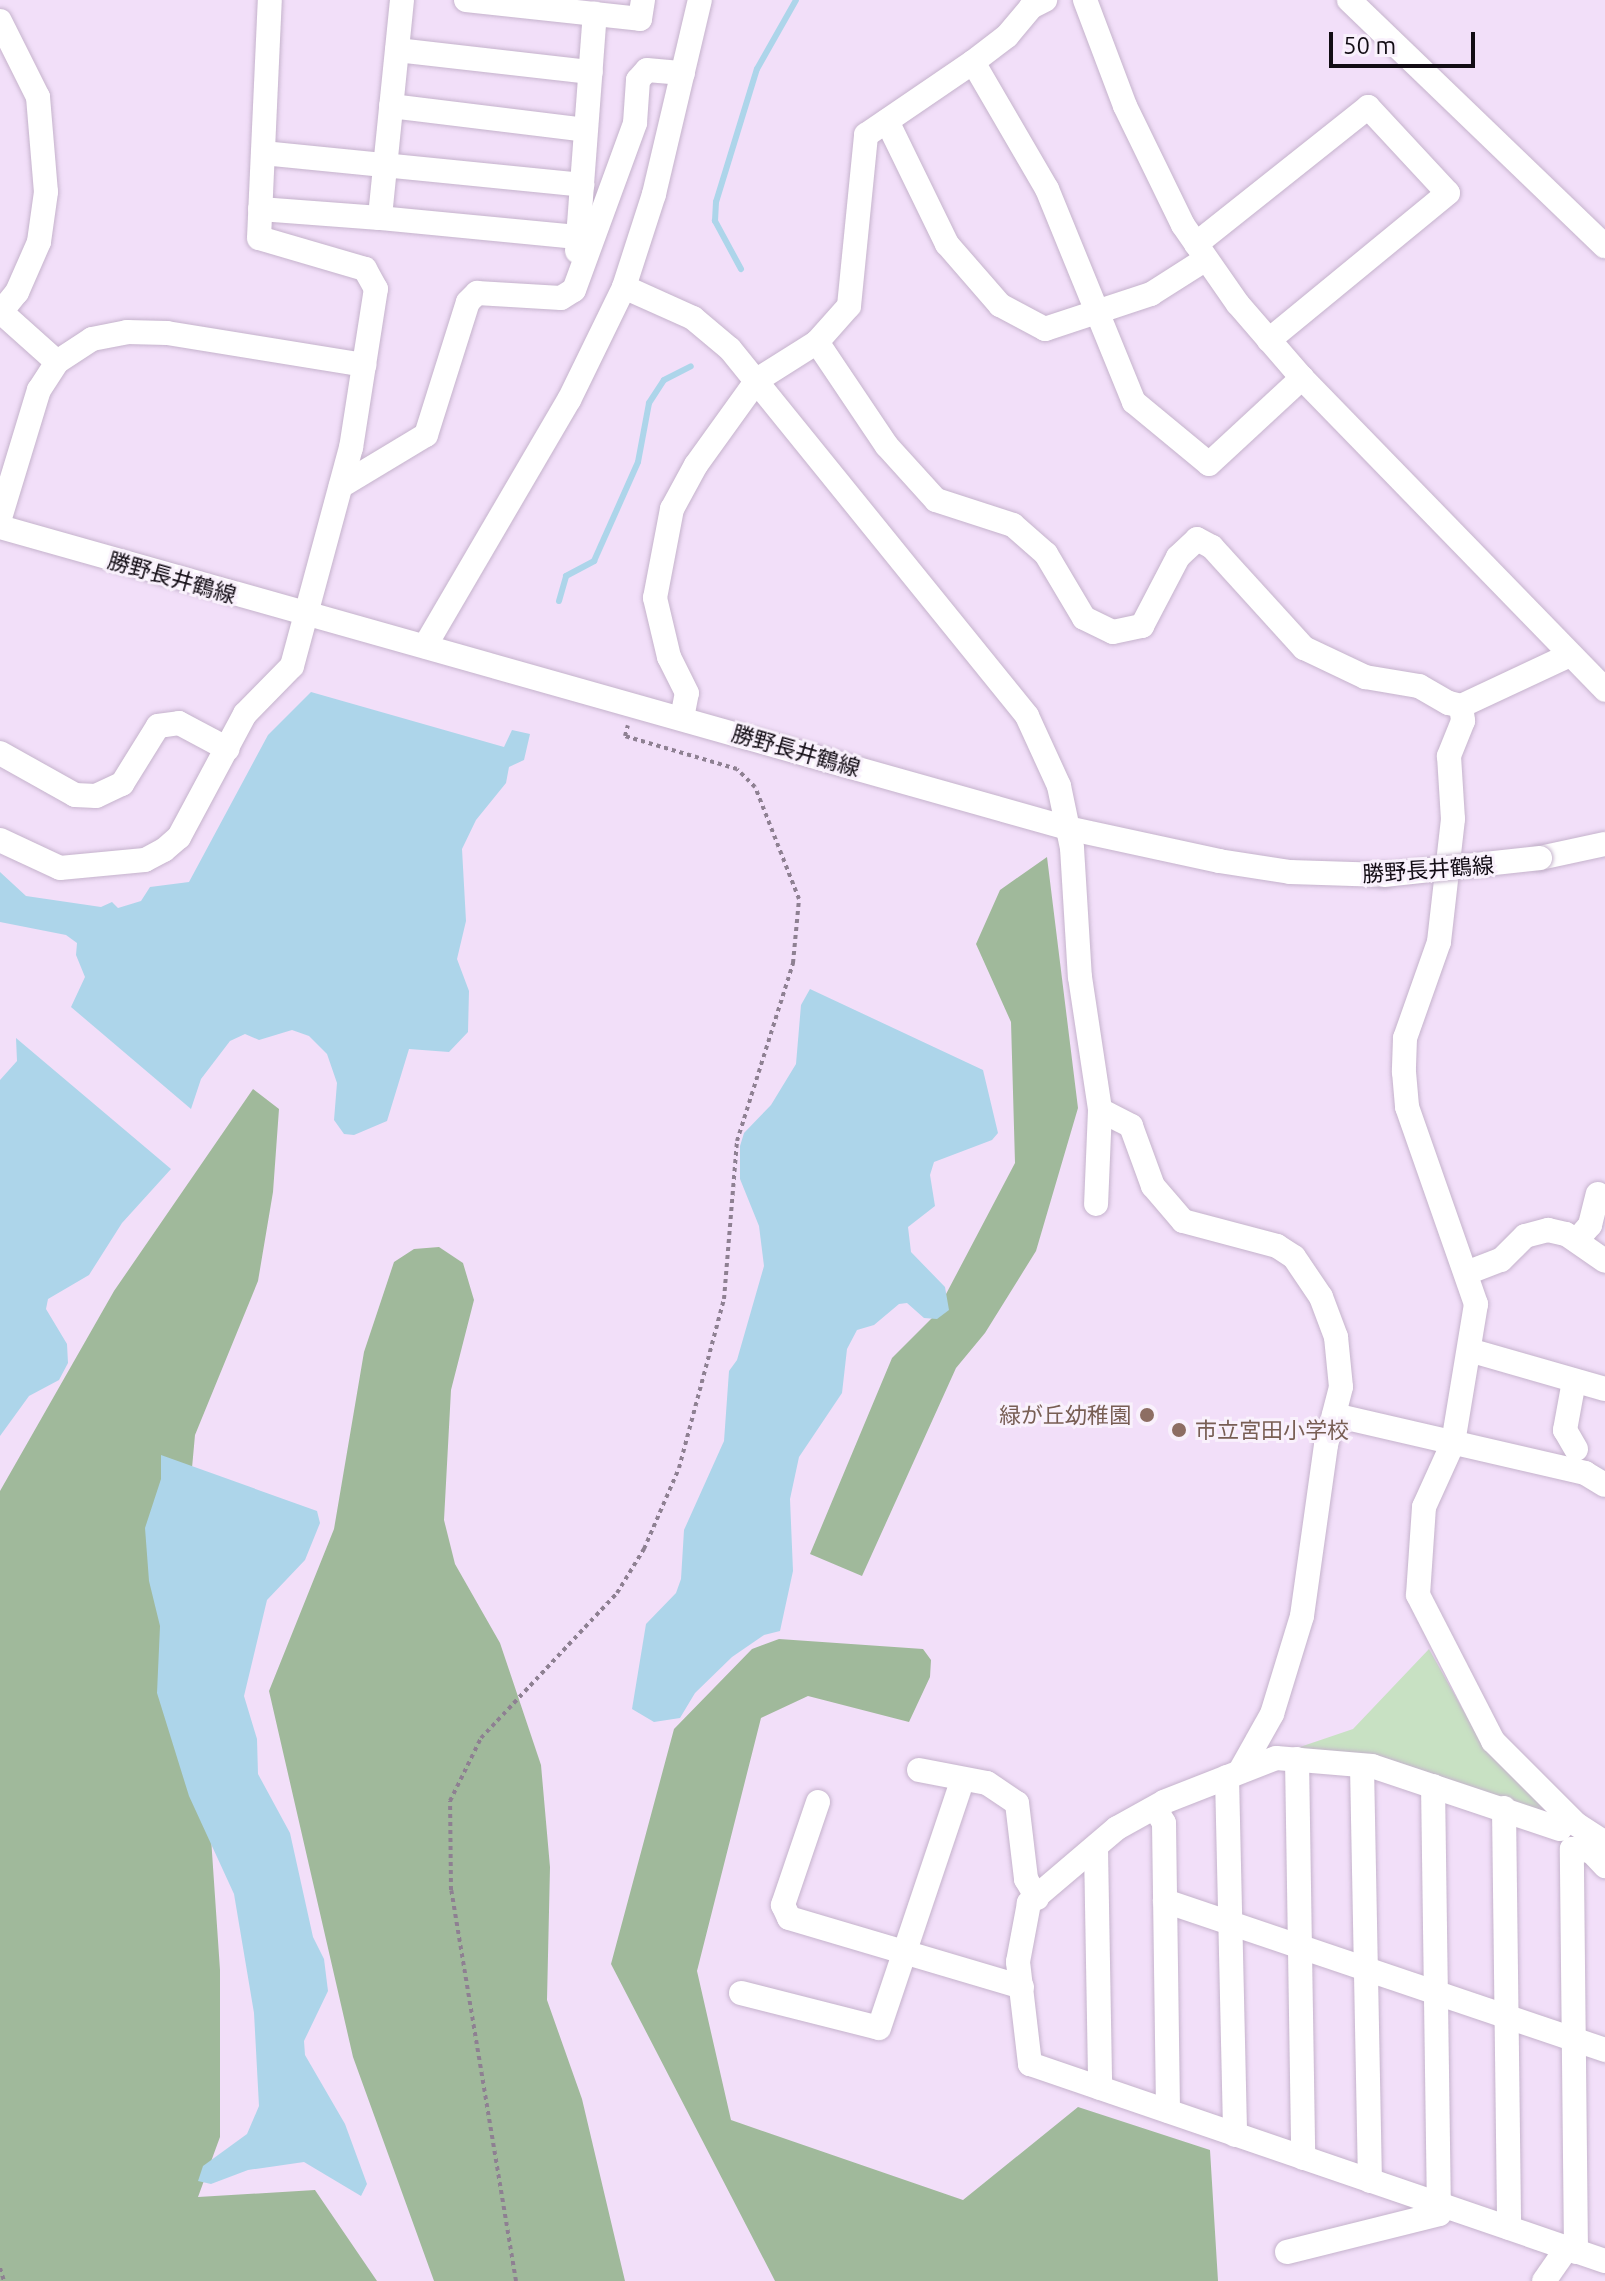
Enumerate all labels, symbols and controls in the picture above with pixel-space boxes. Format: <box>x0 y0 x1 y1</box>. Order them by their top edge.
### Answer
scale bar <box>1333 16 1479 66</box>
text: 50 m <box>1343 32 1396 59</box>
street label: 勝野長井鶴線 <box>105 546 239 608</box>
street label: 勝野長井鶴線 <box>729 719 863 781</box>
street label: 勝野長井鶴線 <box>1361 851 1495 887</box>
place label: 緑が丘幼稚園 <box>999 1402 1131 1428</box>
marker: 緑が丘幼稚園 <box>1138 1406 1156 1424</box>
place label: 市立宮田小学校 <box>1195 1417 1349 1443</box>
marker: 市立宮田小学校 <box>1170 1421 1188 1439</box>

